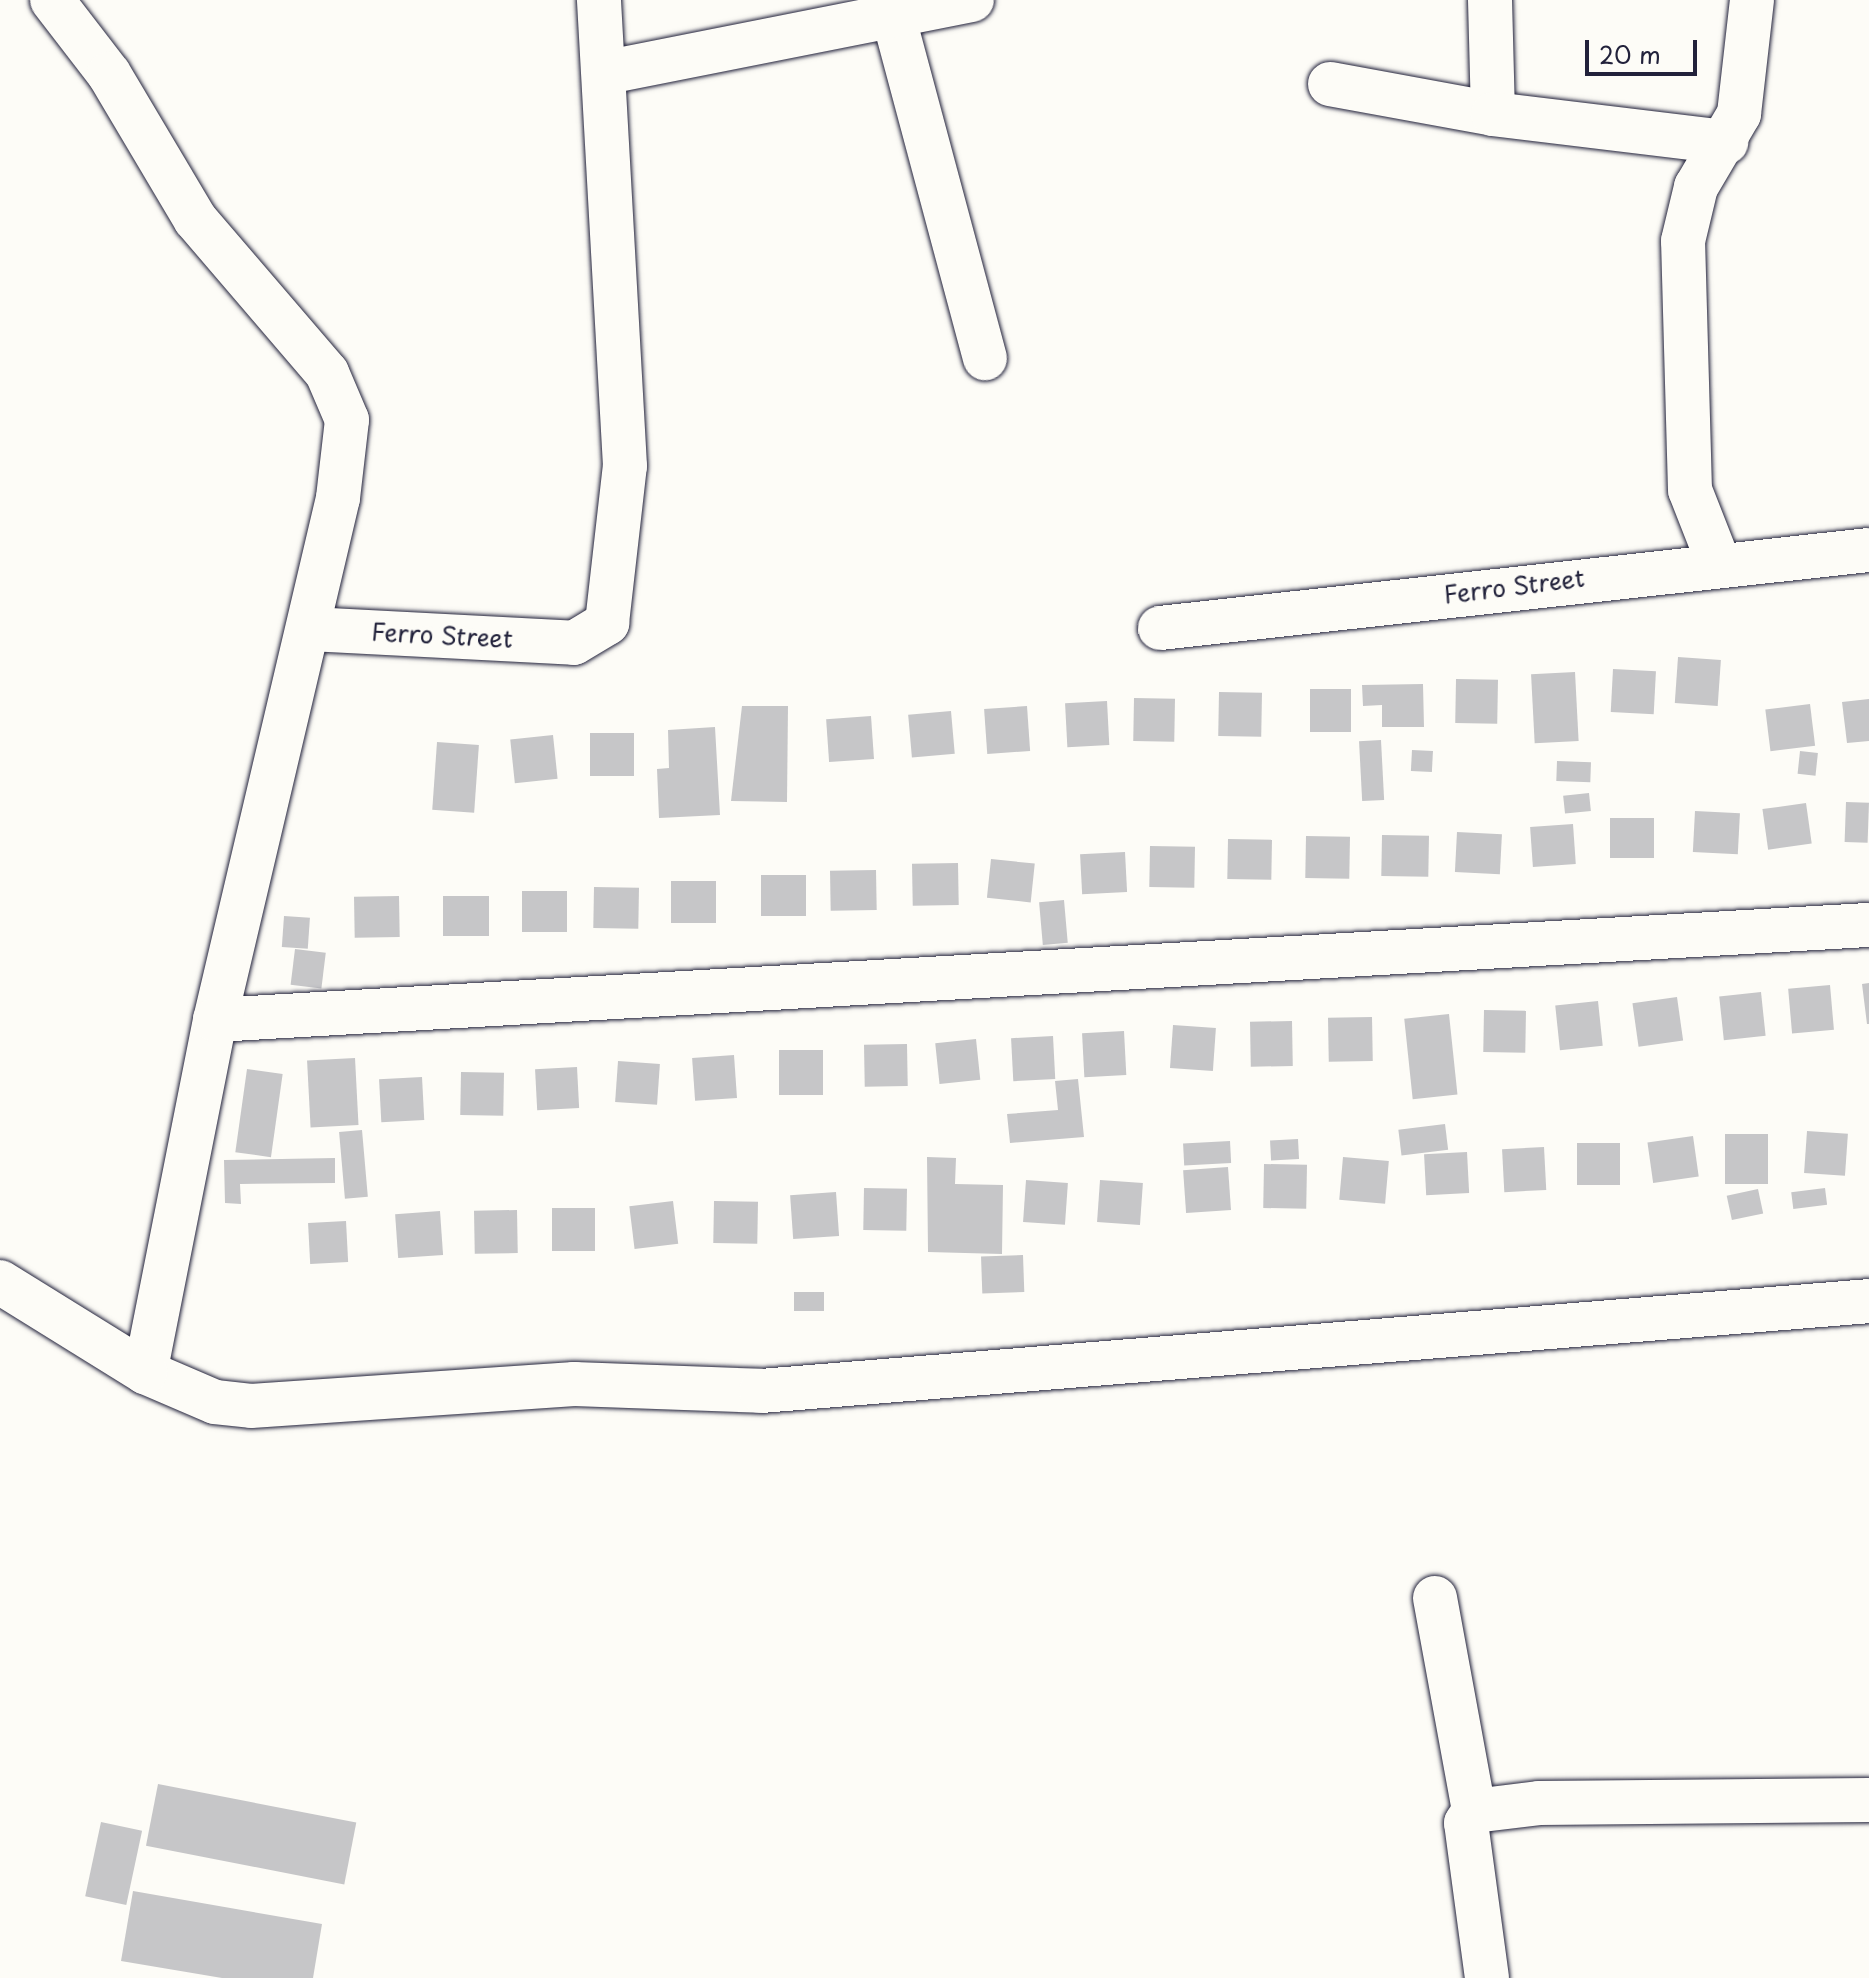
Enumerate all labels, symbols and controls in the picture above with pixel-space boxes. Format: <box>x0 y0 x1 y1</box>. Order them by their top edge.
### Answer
scale bar <box>1589 24 1701 74</box>
text: 20 m <box>1599 36 1661 72</box>
street label: Ferro Street <box>1442 563 1586 609</box>
street label: Ferro Street <box>371 617 513 653</box>

